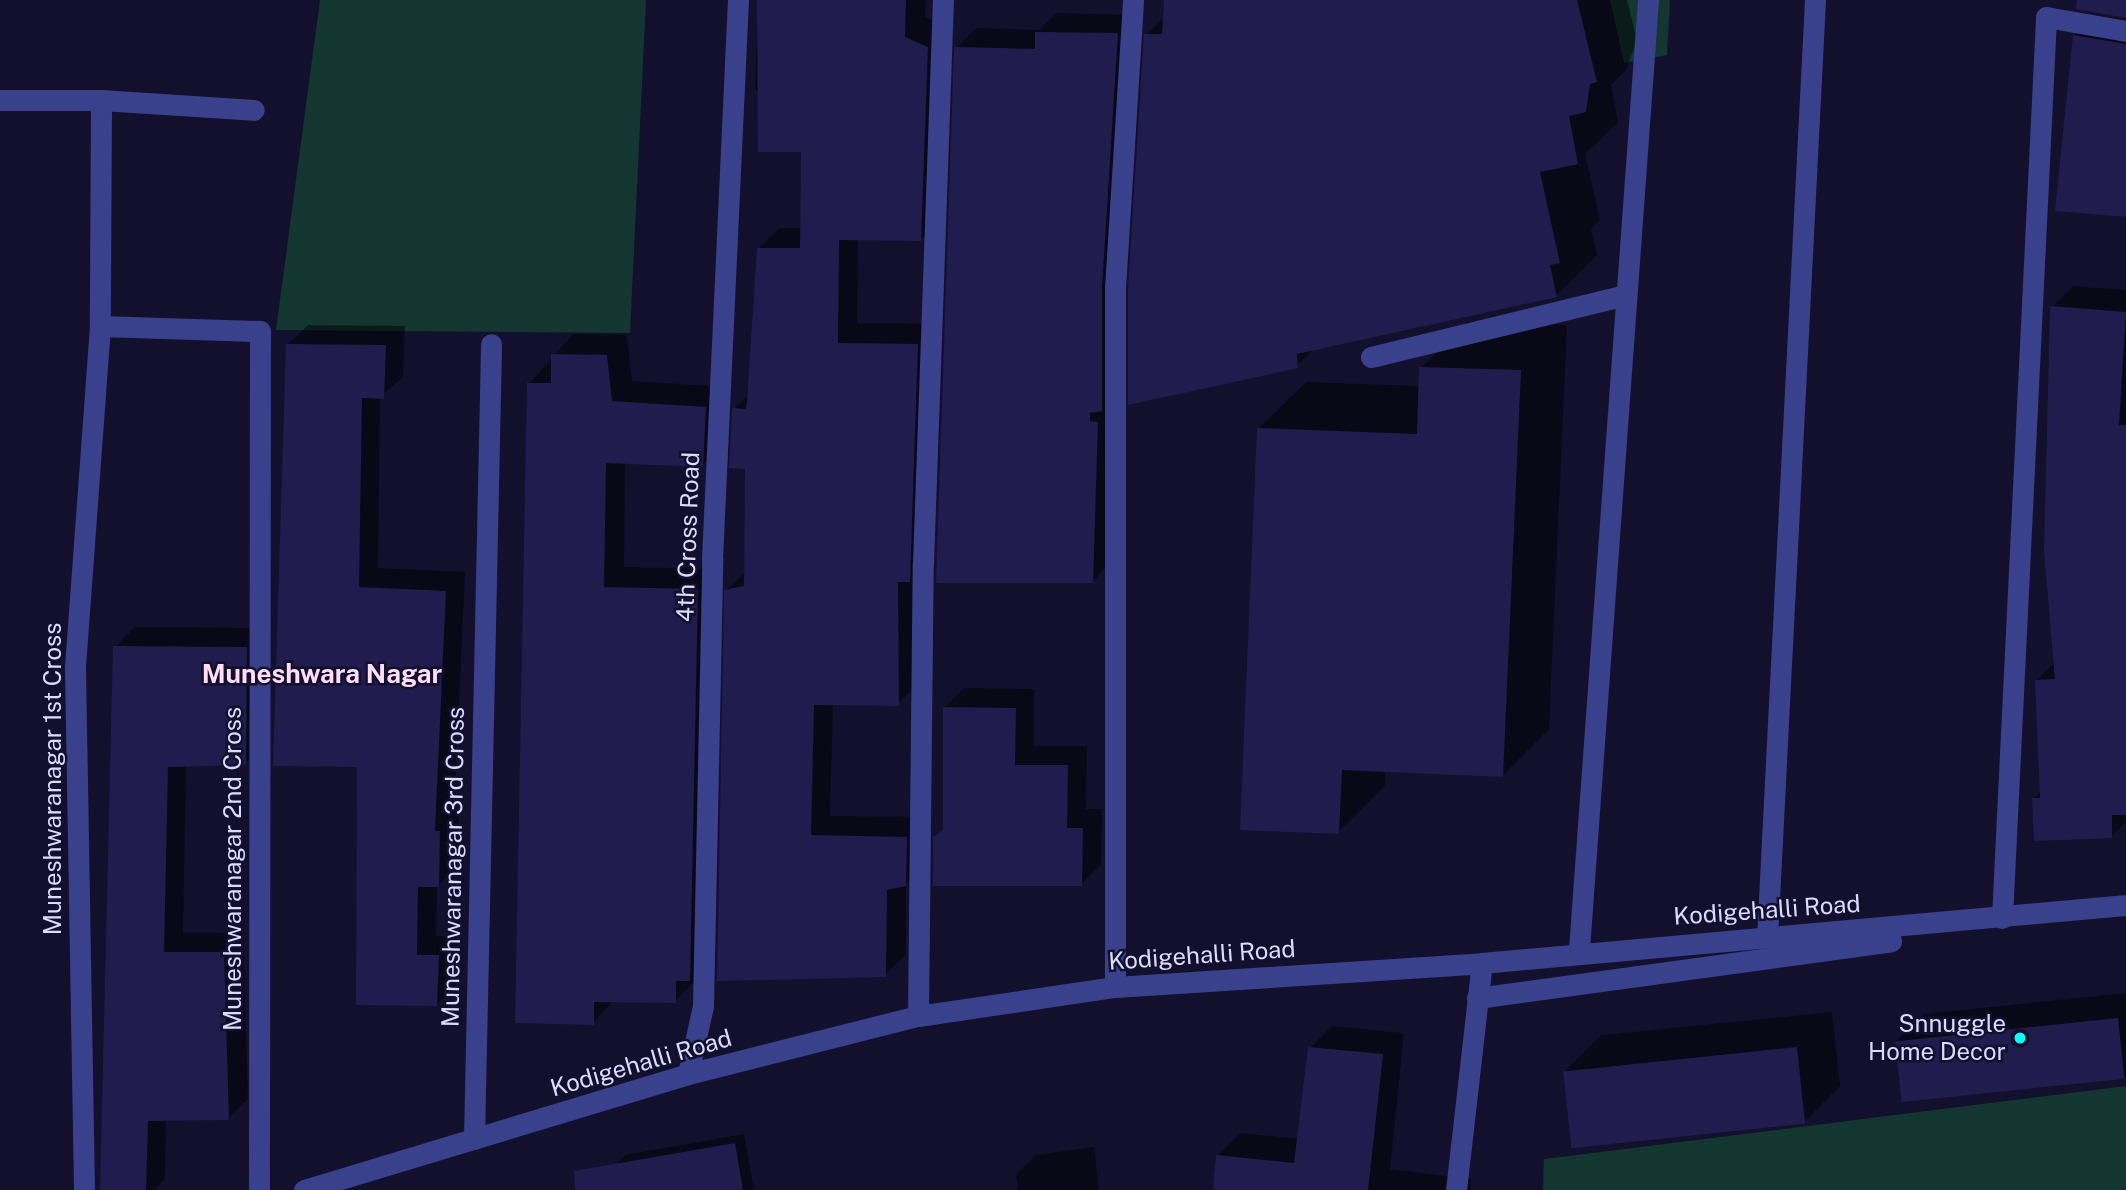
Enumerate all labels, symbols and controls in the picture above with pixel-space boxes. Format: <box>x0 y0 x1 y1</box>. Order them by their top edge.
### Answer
street label: 4th Cross Road <box>671 451 705 623</box>
street label: Muneshwaranagar 1st Cross <box>39 623 67 935</box>
district label: Muneshwara Nagar <box>202 658 442 690</box>
street label: Muneshwaranagar 2nd Cross <box>219 707 247 1031</box>
street label: Muneshwaranagar 3rd Cross <box>436 707 470 1027</box>
street label: Kodigehalli Road <box>1672 889 1862 931</box>
street label: Kodigehalli Road <box>1107 934 1297 976</box>
place label: Snnuggle Home Decor <box>1868 1010 2006 1066</box>
street label: Kodigehalli Road <box>547 1023 735 1103</box>
marker: Snnuggle Home Decor <box>2012 1030 2028 1046</box>

